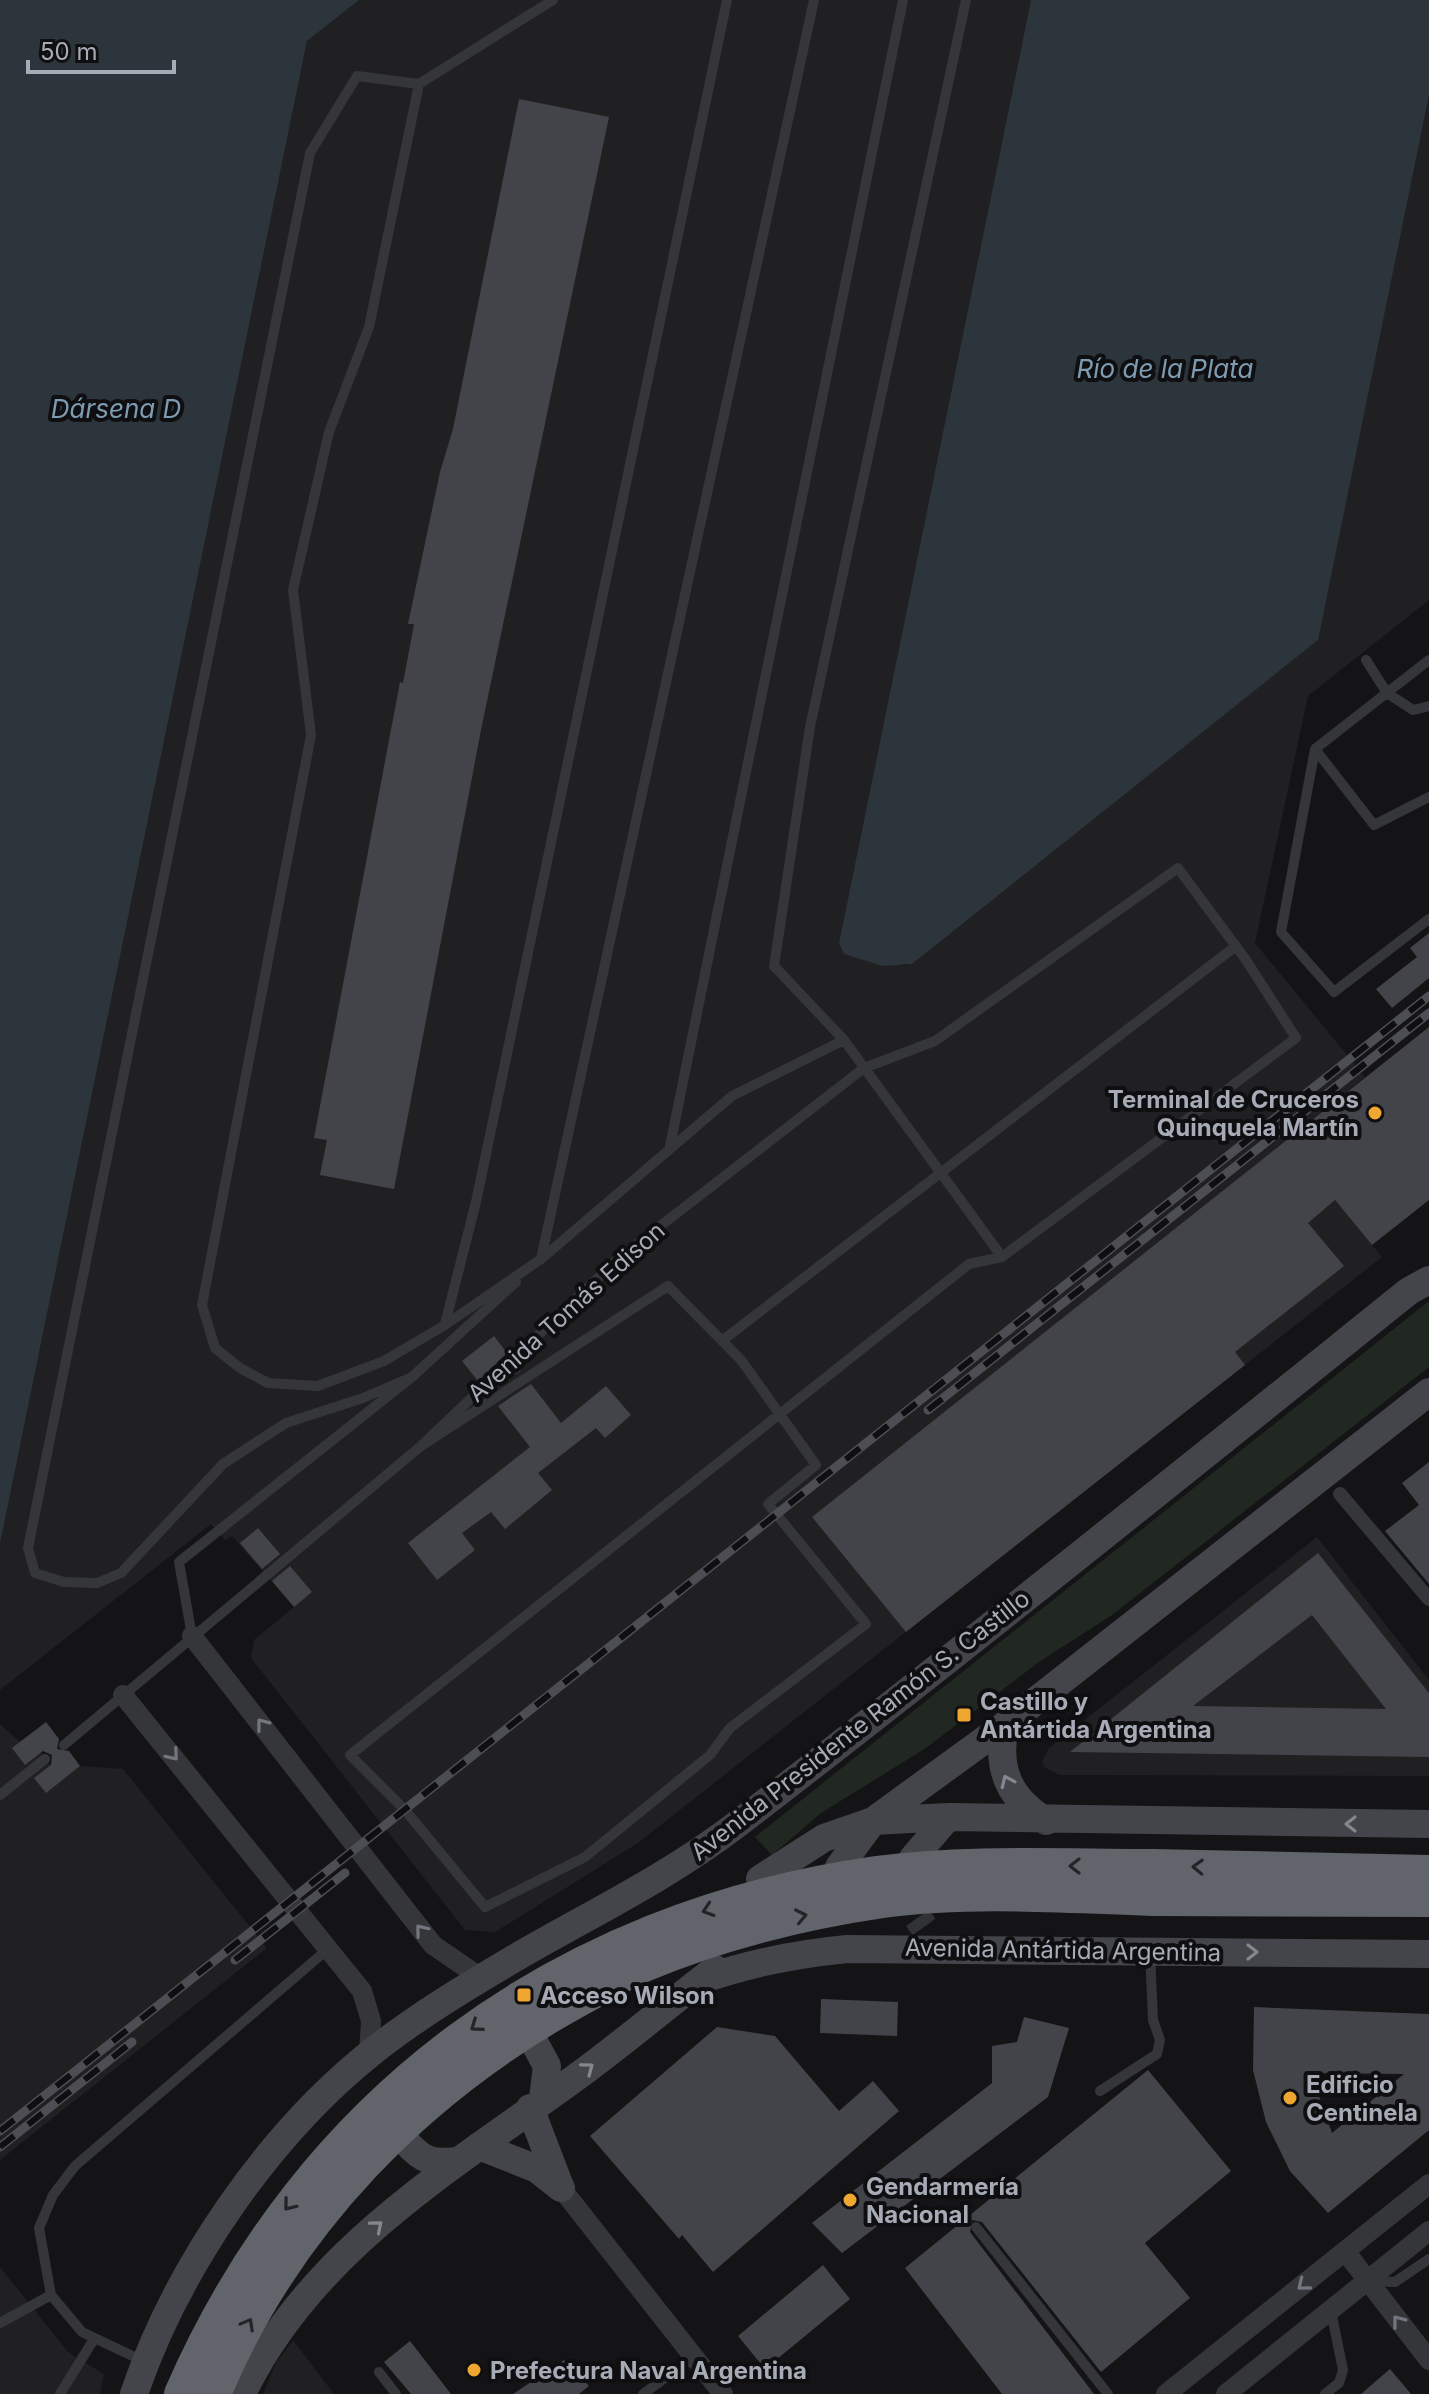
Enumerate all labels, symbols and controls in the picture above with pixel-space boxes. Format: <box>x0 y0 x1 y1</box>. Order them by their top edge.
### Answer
scale bar <box>28 24 174 74</box>
text: 50 m <box>40 37 98 66</box>
water label: Río de la Plata <box>1077 353 1253 384</box>
water label: Dársena D <box>51 393 182 424</box>
place label: Terminal de Cruceros Quinquela Martín <box>1108 1085 1359 1142</box>
marker: Terminal de Cruceros Quinquela Martín <box>1366 1104 1384 1122</box>
street label: Avenida Tomás Edison <box>462 1216 670 1408</box>
street label: Avenida Presidente Ramón S. Castillo <box>685 1584 1035 1866</box>
place label: Castillo y Antártida Argentina <box>980 1687 1212 1744</box>
marker: Castillo y Antártida Argentina <box>955 1706 973 1724</box>
one-way arrow <box>258 1718 272 1733</box>
one-way arrow <box>163 1745 178 1760</box>
one-way arrow <box>1001 1775 1017 1789</box>
one-way arrow <box>1344 1815 1357 1832</box>
one-way arrow <box>1068 1857 1081 1875</box>
one-way arrow <box>1191 1859 1204 1876</box>
one-way arrow <box>701 1901 715 1917</box>
one-way arrow <box>794 1909 807 1926</box>
one-way arrow <box>416 1925 431 1939</box>
street label: Avenida Antártida Argentina <box>905 1933 1221 1967</box>
one-way arrow <box>1246 1944 1259 1961</box>
place label: Acceso Wilson <box>540 1981 715 2010</box>
marker: Acceso Wilson <box>515 1986 533 2004</box>
one-way arrow <box>471 2016 485 2031</box>
one-way arrow <box>579 2063 594 2078</box>
place label: Edificio Centinela <box>1306 2070 1418 2127</box>
marker: Edificio Centinela <box>1281 2089 1299 2107</box>
place label: Gendarmería Nacional <box>866 2172 1019 2229</box>
marker: Gendarmería Nacional <box>841 2191 859 2209</box>
one-way arrow <box>284 2196 299 2211</box>
one-way arrow <box>368 2221 383 2236</box>
one-way arrow <box>1297 2275 1312 2290</box>
one-way arrow <box>1394 2315 1408 2330</box>
one-way arrow <box>238 2318 254 2333</box>
place label: Prefectura Naval Argentina <box>490 2356 807 2385</box>
marker: Prefectura Naval Argentina <box>465 2361 483 2379</box>

